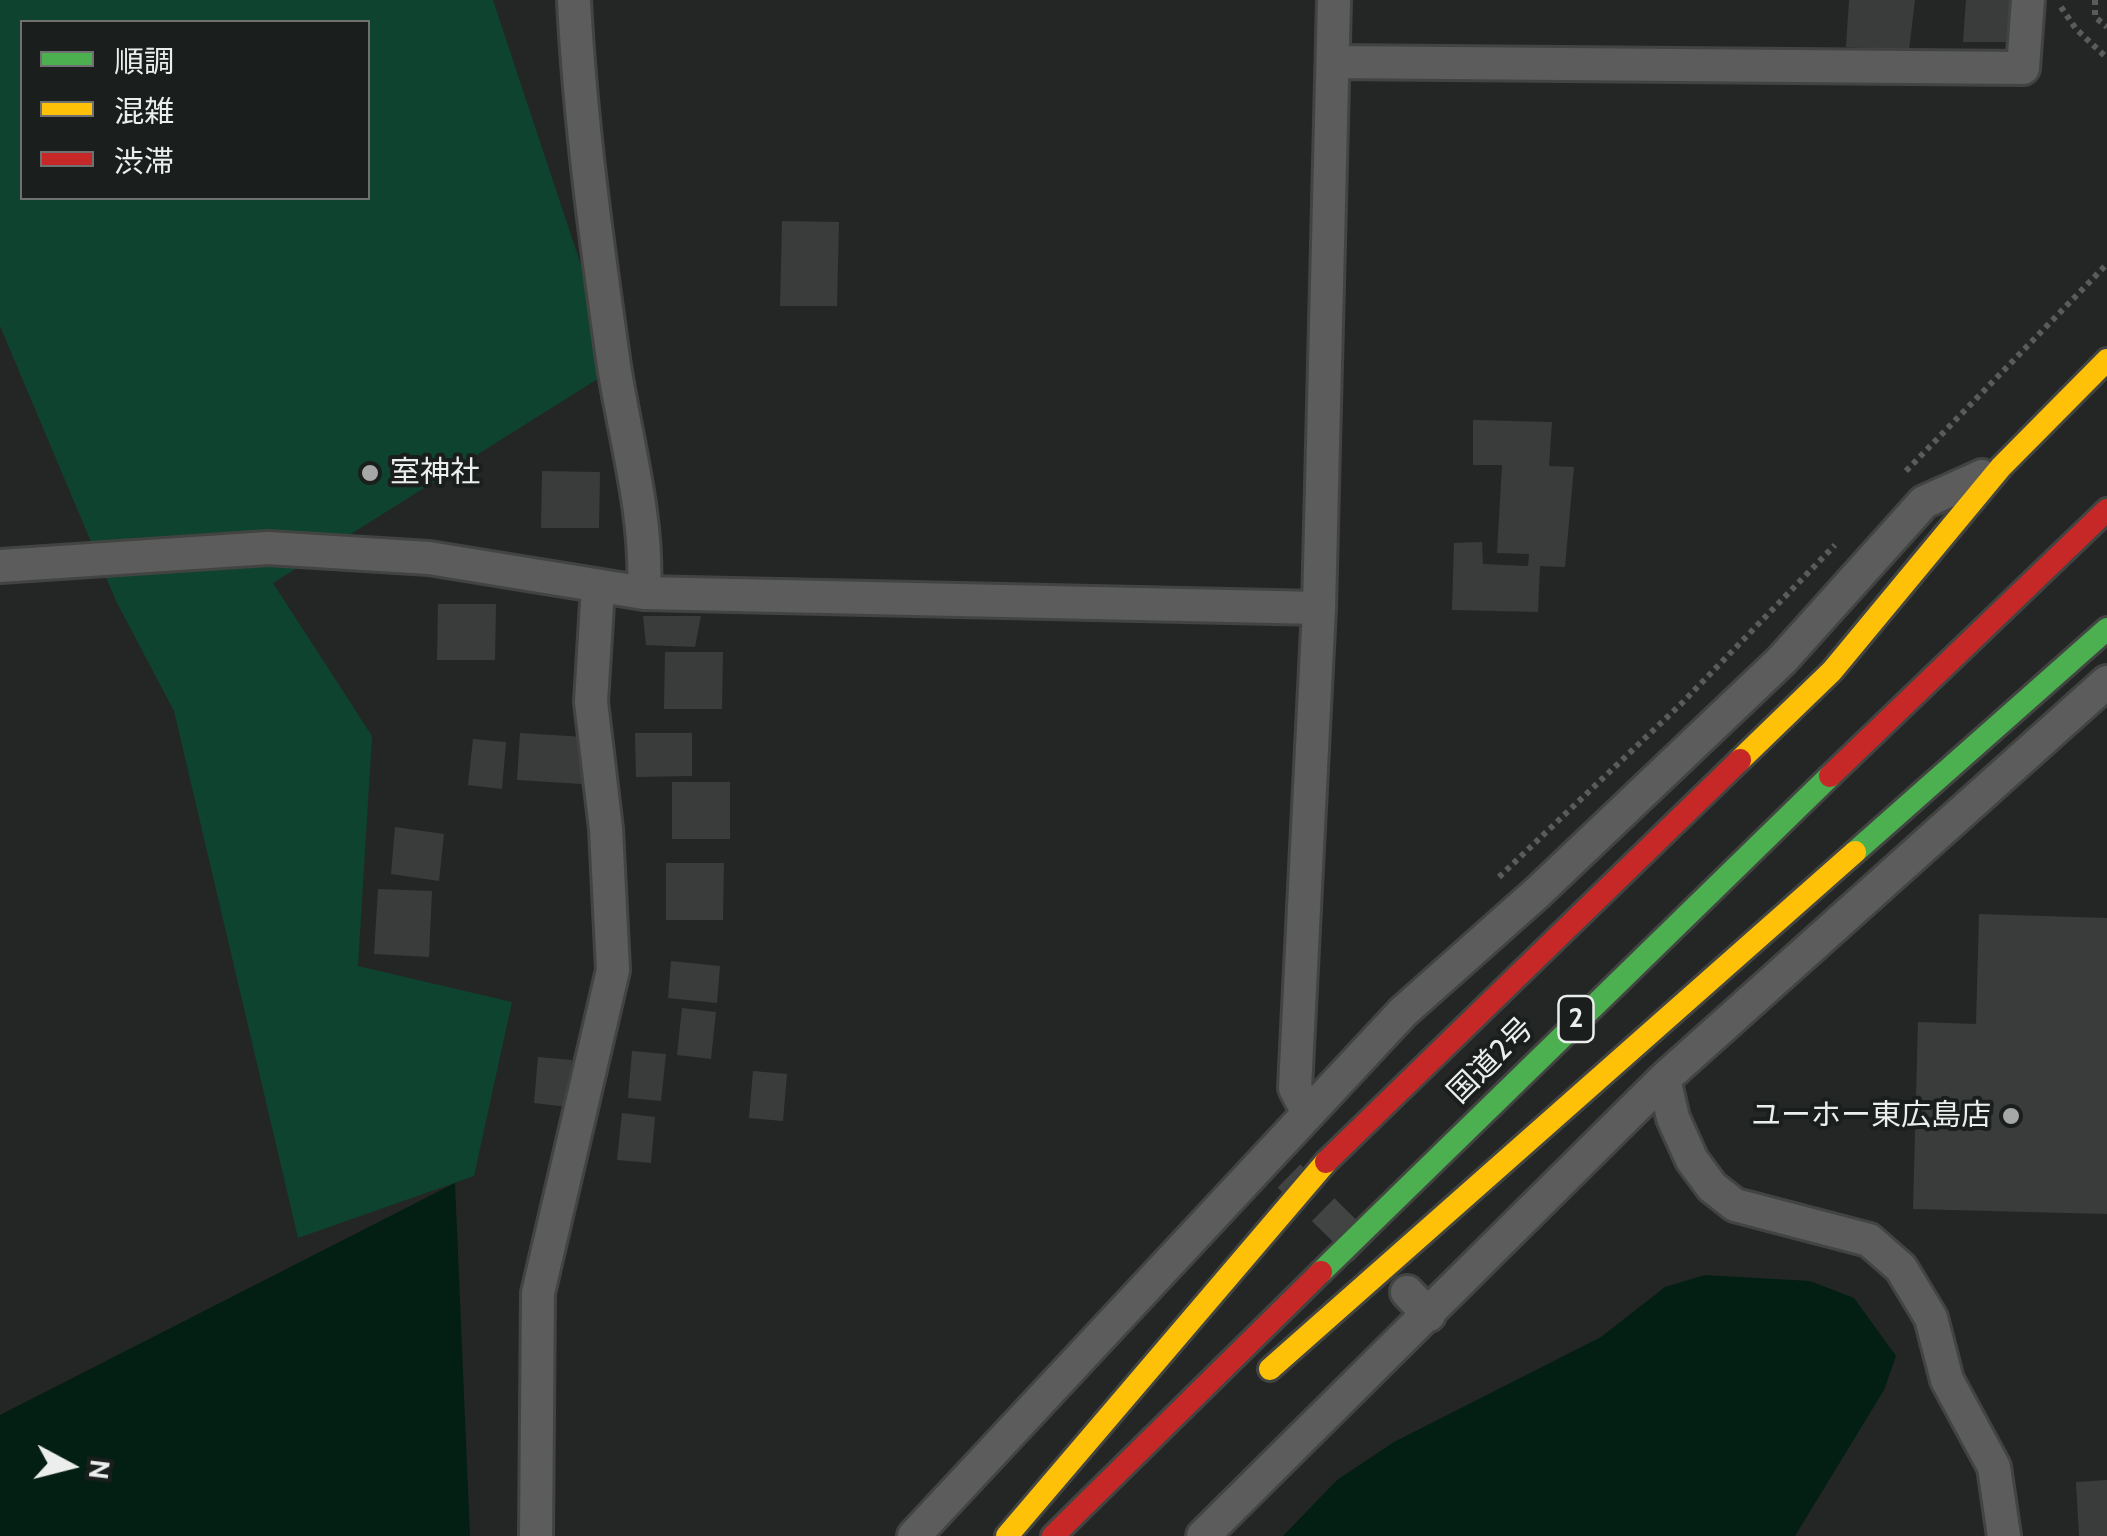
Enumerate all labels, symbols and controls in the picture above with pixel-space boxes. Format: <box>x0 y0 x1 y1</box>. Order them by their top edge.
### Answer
legend <box>20 20 370 200</box>
text: 順調 <box>114 43 174 80</box>
text: 混雑 <box>114 93 174 130</box>
text: 渋滞 <box>114 143 174 180</box>
place label: 室神社 <box>390 455 480 491</box>
marker: 室神社 <box>359 462 381 484</box>
road number: 2 <box>1558 996 1594 1042</box>
street label: 国道2号 <box>1441 1011 1541 1111</box>
place label: ユーホー東広島店 <box>1751 1098 1991 1134</box>
marker: ユーホー東広島店 <box>2000 1105 2022 1127</box>
north arrow <box>20 1416 120 1516</box>
text: N <box>82 1458 118 1482</box>

